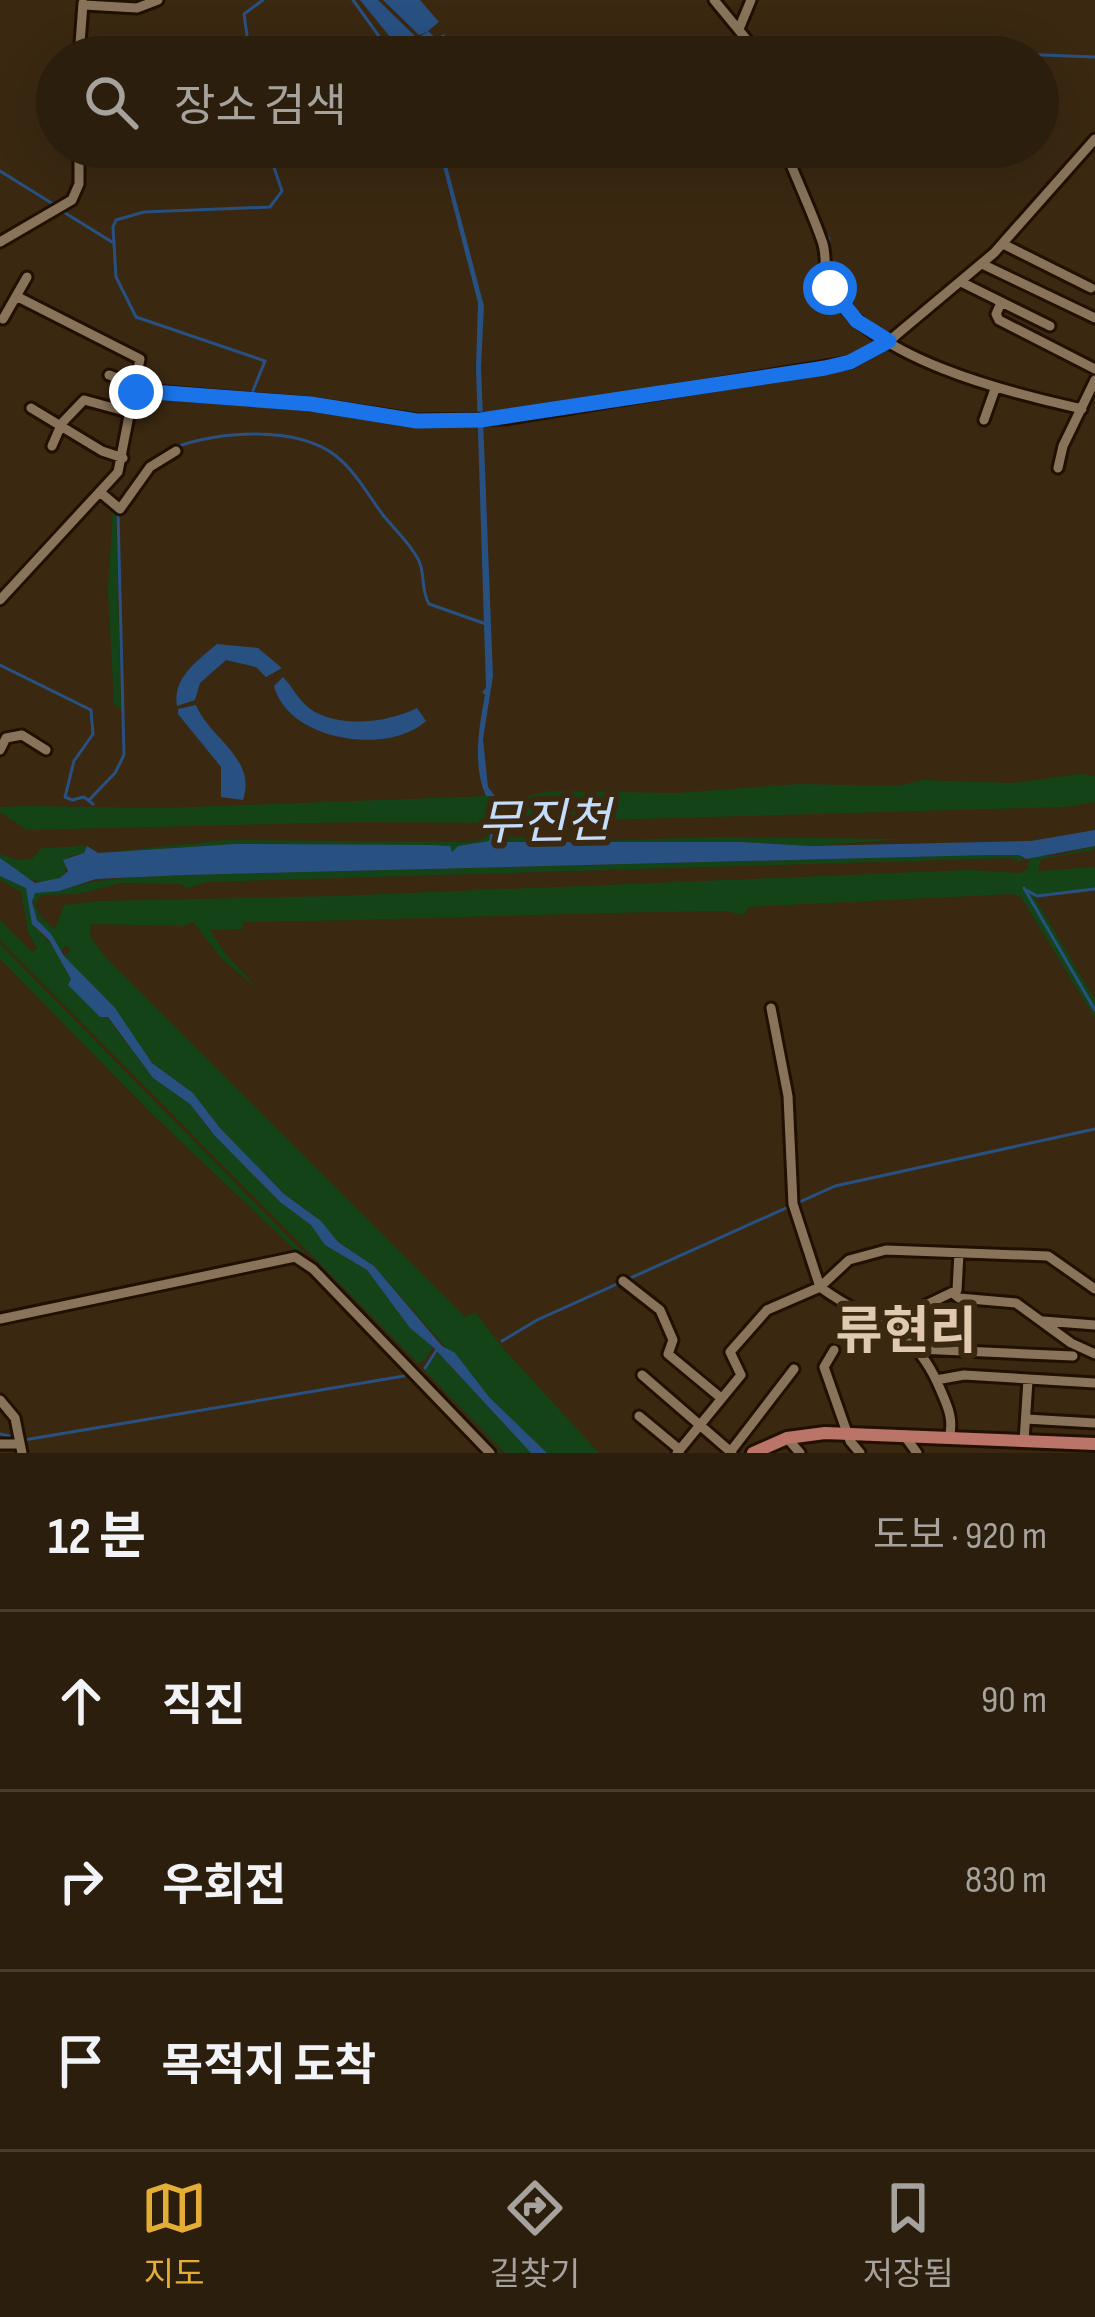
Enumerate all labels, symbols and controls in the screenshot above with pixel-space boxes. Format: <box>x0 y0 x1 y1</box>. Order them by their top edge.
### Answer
search box <box>36 36 1059 168</box>
icon: search <box>78 69 144 135</box>
text: 장소 검색 <box>174 80 347 135</box>
route start <box>803 261 857 315</box>
route end <box>109 365 163 419</box>
water label: 무진천 <box>477 794 616 853</box>
district label: 류현리 <box>836 1302 976 1363</box>
text: 12 분 <box>48 1507 146 1568</box>
text: 도보 · 920 m <box>873 1513 1047 1560</box>
icon: ahead <box>48 1668 114 1734</box>
text: 90 m <box>981 1677 1047 1724</box>
text: 직진 <box>162 1679 245 1734</box>
icon: right <box>48 1848 114 1914</box>
text: 830 m <box>965 1857 1047 1904</box>
text: 우회전 <box>162 1859 286 1914</box>
icon: arrive <box>48 2028 114 2094</box>
text: 목적지 도착 <box>162 2039 376 2094</box>
tab: 지도 <box>141 2175 207 2295</box>
tab: 길찾기 <box>489 2175 580 2295</box>
tab: 저장됨 <box>863 2175 954 2295</box>

